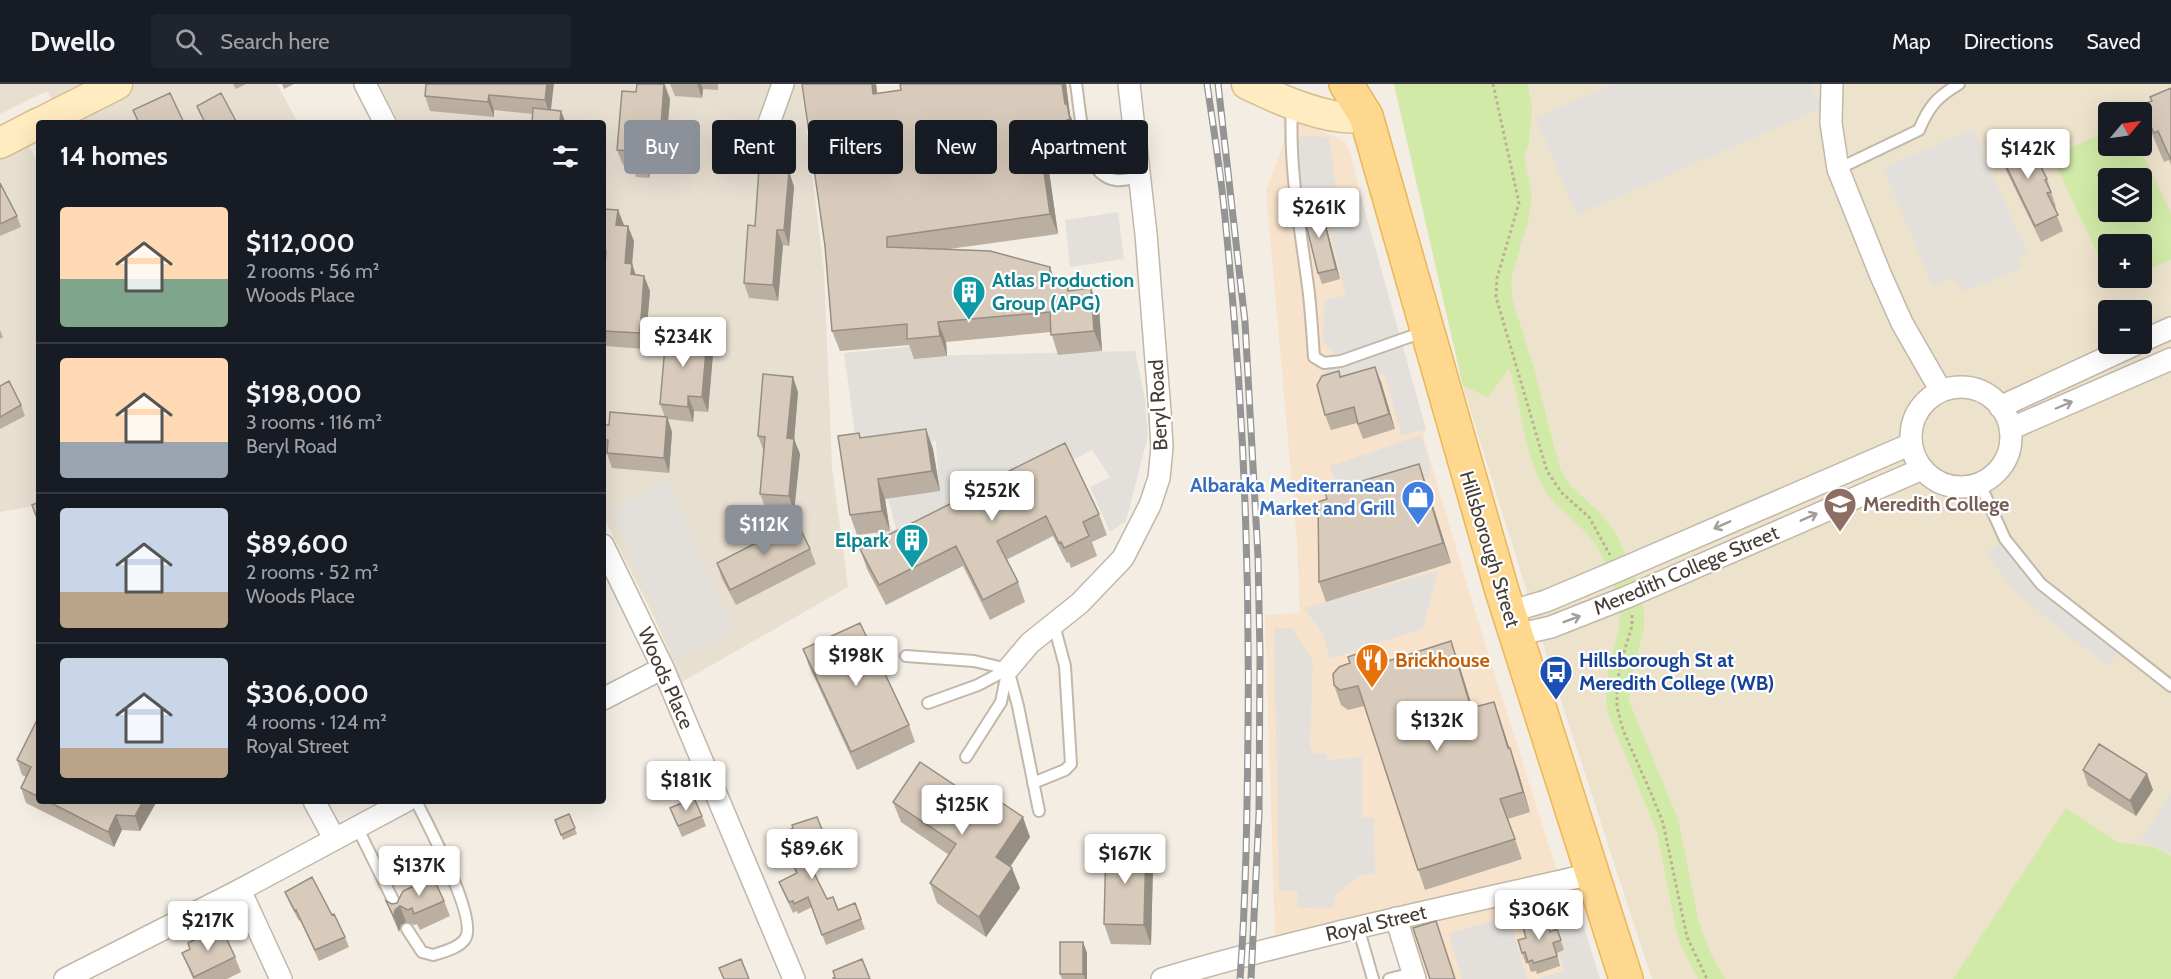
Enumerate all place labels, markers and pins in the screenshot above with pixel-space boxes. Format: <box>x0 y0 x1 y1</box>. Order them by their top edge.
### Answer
pin: $142K <box>1986 129 2070 180</box>
pin: $261K <box>1277 188 1361 239</box>
place label: Atlas Production Group (APG) <box>992 268 1134 315</box>
building icon: Atlas Production Group (APG) <box>951 274 987 321</box>
pin: $234K <box>641 317 725 368</box>
pin: $252K <box>950 471 1034 522</box>
place label: Albaraka Mediterranean Market and Grill <box>1190 473 1395 520</box>
shop icon: Albaraka Mediterranean Market and Grill <box>1400 479 1436 526</box>
school or university icon: Meredith College <box>1822 486 1858 533</box>
place label: Meredith College <box>1863 492 2009 516</box>
pin: $112K <box>722 505 806 556</box>
building icon: Elpark <box>894 522 930 569</box>
place label: Elpark <box>835 528 889 552</box>
pin: $198K <box>814 636 898 687</box>
restaurant icon: Brickhouse <box>1354 642 1390 689</box>
place label: Brickhouse <box>1395 648 1490 672</box>
place label: Hillsborough St at Meredith College (WB) <box>1579 648 1774 695</box>
bus stop icon: Hillsborough St at Meredith College (WB) <box>1538 654 1574 701</box>
pin: $132K <box>1395 701 1479 752</box>
pin: $181K <box>644 761 728 812</box>
pin: $125K <box>920 785 1004 836</box>
pin: $89.6K <box>763 829 861 880</box>
pin: $167K <box>1083 834 1167 885</box>
pin: $137K <box>377 846 461 897</box>
pin: $306K <box>1497 890 1581 941</box>
pin: $217K <box>166 901 250 952</box>

